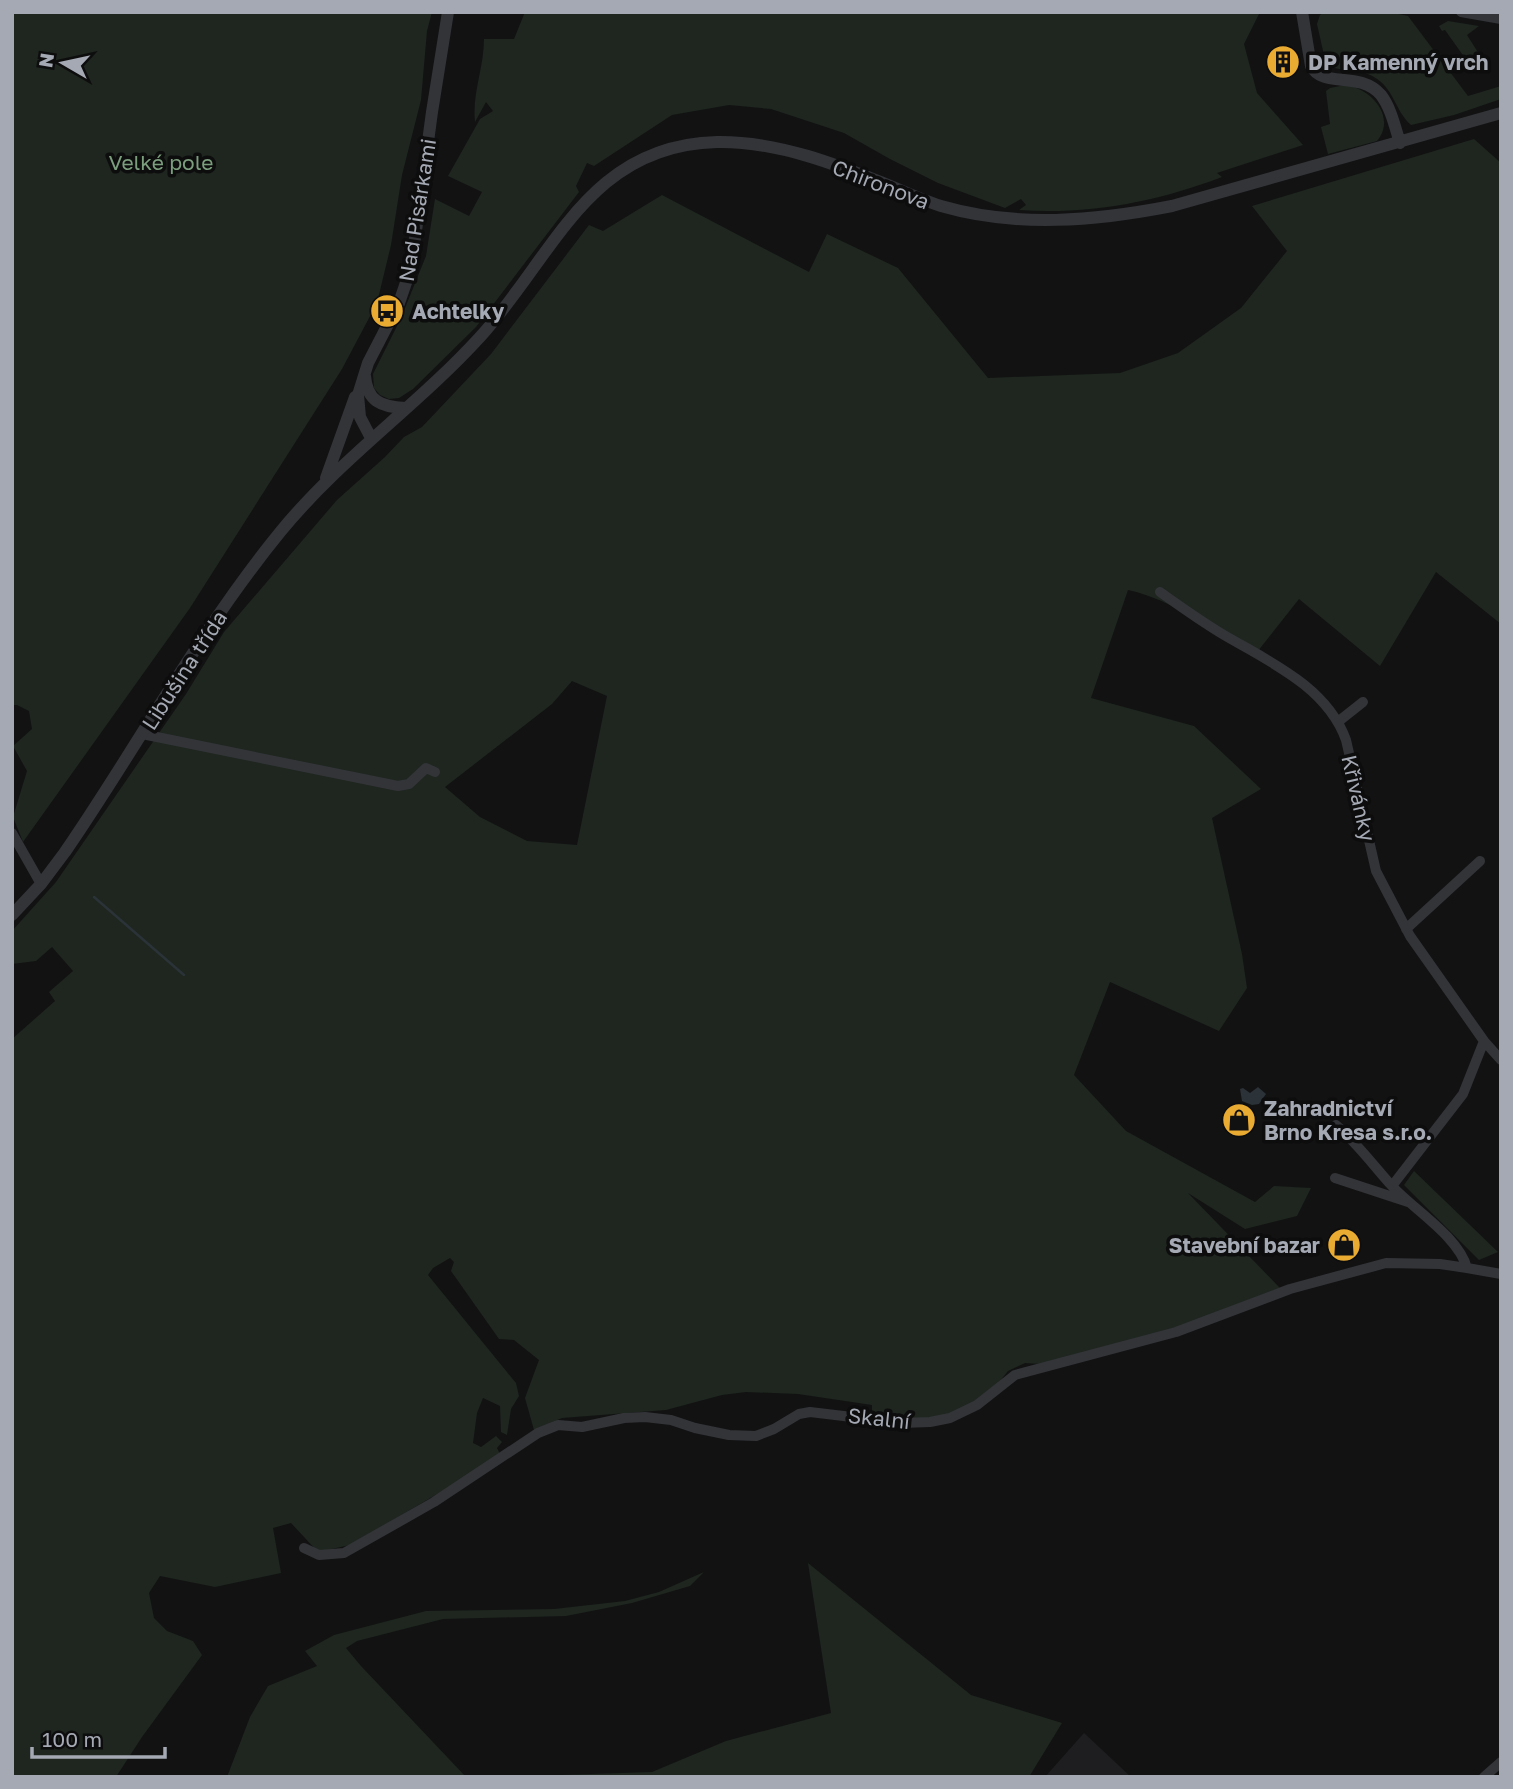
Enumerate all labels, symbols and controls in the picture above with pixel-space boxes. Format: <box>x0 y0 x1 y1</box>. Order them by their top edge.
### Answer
north arrow <box>28 28 98 98</box>
building icon: DP Kamenný vrch <box>1264 43 1302 81</box>
place label: DP Kamenný vrch <box>1308 49 1488 75</box>
text: N <box>33 51 58 69</box>
street label: Nad Pisárkami <box>393 137 441 283</box>
park label: Velké pole <box>109 149 213 175</box>
street label: Chironova <box>829 154 933 214</box>
bus stop icon: Achtelky <box>368 292 406 330</box>
place label: Achtelky <box>412 298 505 324</box>
street label: Libušina třída <box>136 605 232 735</box>
street label: Křivánky <box>1336 752 1382 844</box>
place label: Zahradnictví Brno Kresa s.r.o. <box>1264 1095 1432 1145</box>
shop icon: Zahradnictví Brno Kresa s.r.o. <box>1220 1101 1258 1139</box>
shop icon: Stavební bazar <box>1325 1226 1363 1264</box>
place label: Stavební bazar <box>1169 1232 1320 1258</box>
street label: Skalní <box>847 1402 913 1434</box>
scale bar <box>32 1716 164 1760</box>
text: 100 m <box>42 1726 102 1752</box>

